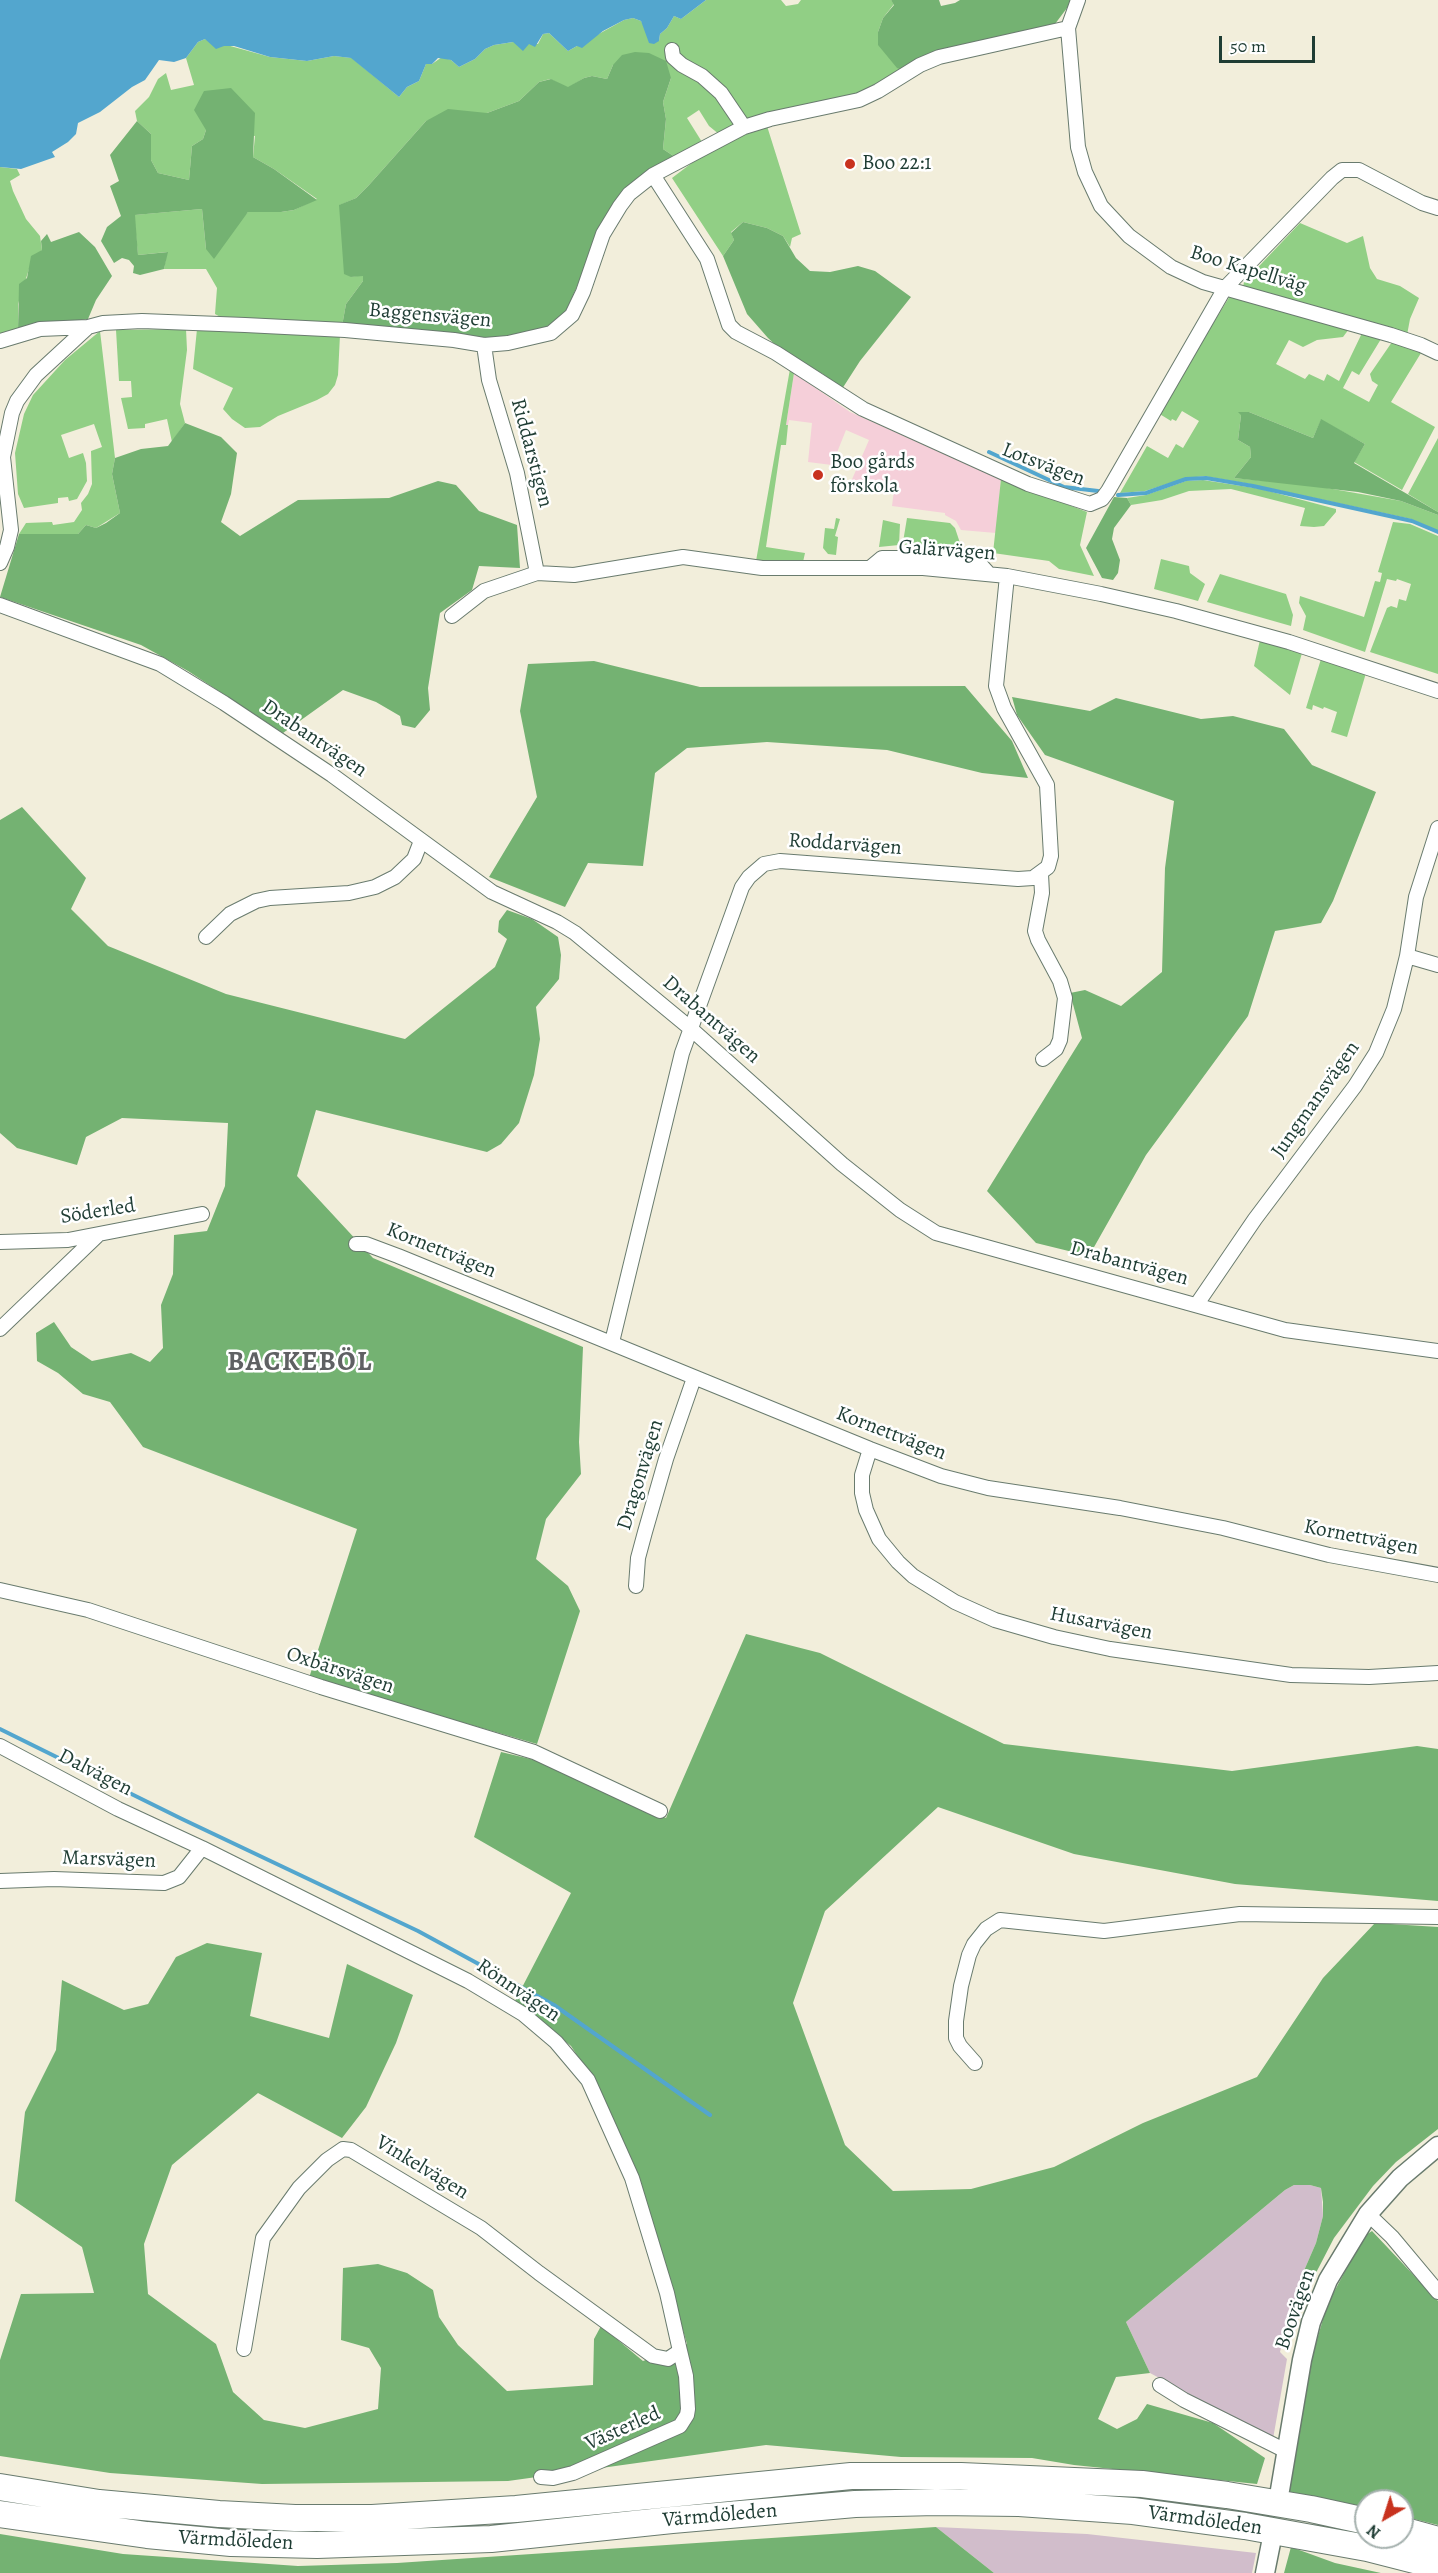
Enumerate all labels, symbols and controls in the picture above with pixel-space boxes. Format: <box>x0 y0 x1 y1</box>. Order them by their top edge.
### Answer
scale bar <box>1222 24 1318 62</box>
text: 50 m <box>1230 34 1266 58</box>
place label: Boo 22:1 <box>862 151 932 177</box>
marker: Boo 22:1 <box>843 157 857 171</box>
street label: Boo Kapellväg <box>1187 240 1309 300</box>
street label: Baggensvägen <box>368 298 492 334</box>
street label: Riddarstigen <box>504 396 558 510</box>
street label: Lotsvägen <box>998 438 1088 492</box>
place label: Boo gårds förskola <box>830 450 915 500</box>
marker: Boo gårds förskola <box>811 468 825 482</box>
street label: Galärvägen <box>898 535 996 567</box>
street label: Drabantvägen <box>257 695 371 783</box>
street label: Roddarvägen <box>787 828 903 862</box>
street label: Drabantvägen <box>657 971 765 1069</box>
street label: Jungmansvägen <box>1266 1037 1366 1163</box>
street label: Söderled <box>59 1194 137 1230</box>
street label: Kornettvägen <box>382 1218 500 1284</box>
street label: Drabantvägen <box>1067 1236 1191 1292</box>
district label: BACKEBÖL <box>227 1347 373 1379</box>
street label: Kornettvägen <box>832 1401 950 1467</box>
street label: Dragonvägen <box>612 1416 670 1534</box>
street label: Kornettvägen <box>1302 1515 1420 1561</box>
street label: Husarvägen <box>1048 1602 1154 1646</box>
street label: Oxbärsvägen <box>283 1642 397 1700</box>
street label: Dalvägen <box>54 1744 136 1802</box>
street label: Marsvägen <box>62 1846 156 1874</box>
street label: Rönnvägen <box>471 1954 565 2028</box>
street label: Vinkelvägen <box>371 2130 473 2206</box>
street label: Boovägen <box>1271 2267 1321 2353</box>
street label: Västerled <box>582 2401 664 2457</box>
north arrow <box>1354 2489 1414 2549</box>
street label: Värmdöleden <box>662 2498 778 2534</box>
street label: Värmdöleden <box>1146 2501 1264 2541</box>
text: N <box>1362 2519 1385 2544</box>
street label: Värmdöleden <box>178 2525 294 2557</box>

